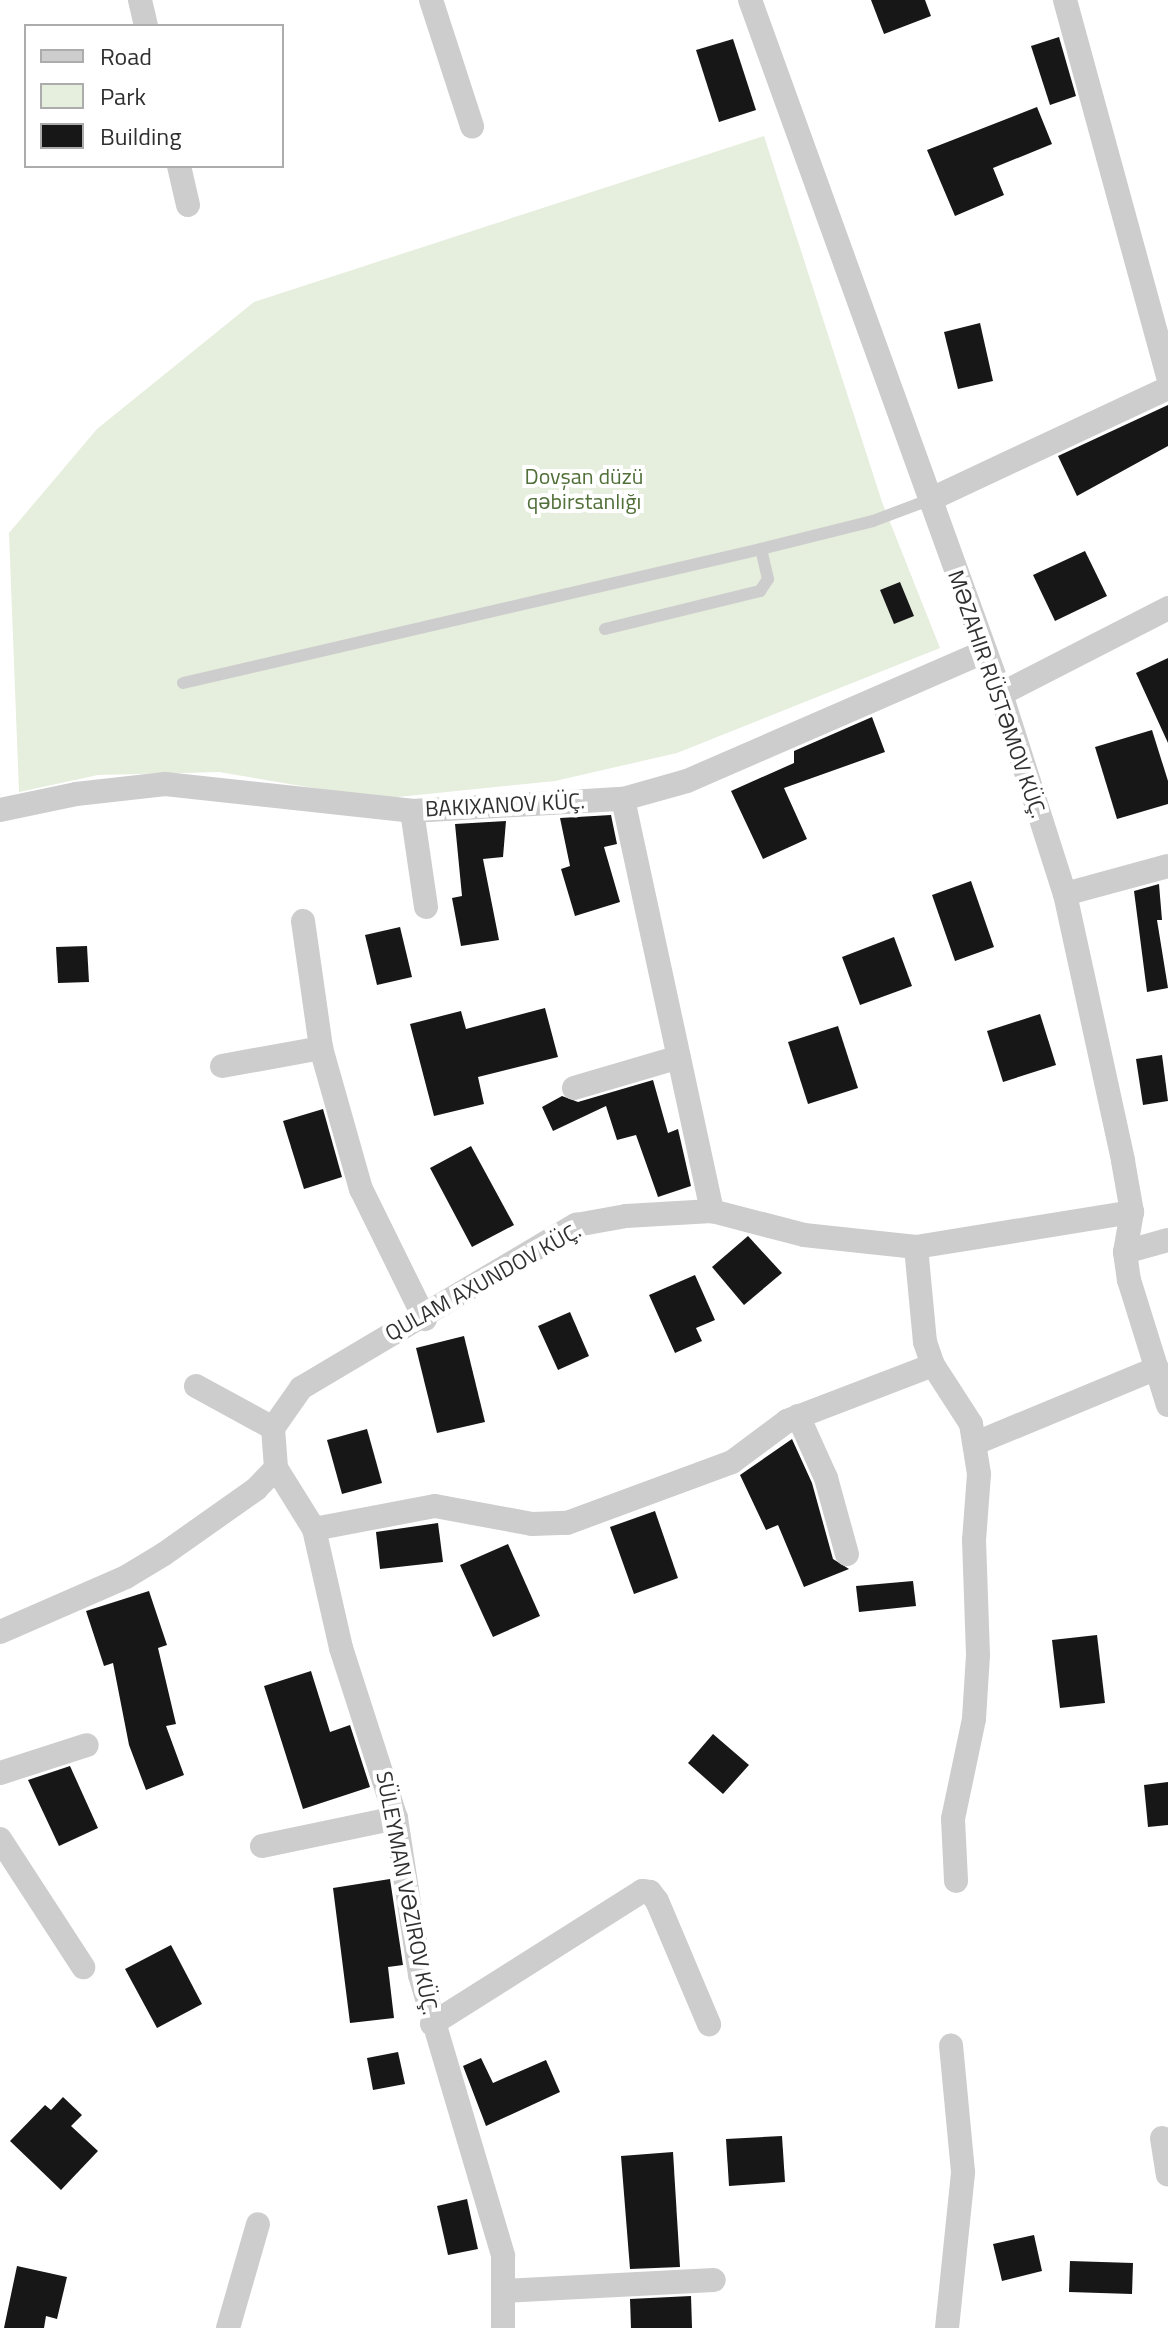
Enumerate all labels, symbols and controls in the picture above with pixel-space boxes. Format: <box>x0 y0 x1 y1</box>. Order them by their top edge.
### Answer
legend <box>24 24 284 168</box>
text: Road <box>100 38 152 74</box>
text: Park <box>100 78 146 114</box>
text: Building <box>100 118 182 154</box>
park label: Dovşan düzü qəbirstanlığı <box>525 463 643 514</box>
street label: MƏZAHIR RÜSTƏMOV KÜÇ. <box>942 567 1052 821</box>
street label: BAKIXANOV KÜÇ. <box>424 788 586 822</box>
street label: QULAM AXUNDOV KÜÇ. <box>381 1217 585 1347</box>
street label: SÜLEYMAN VƏZIROV KÜÇ. <box>370 1769 444 2017</box>

